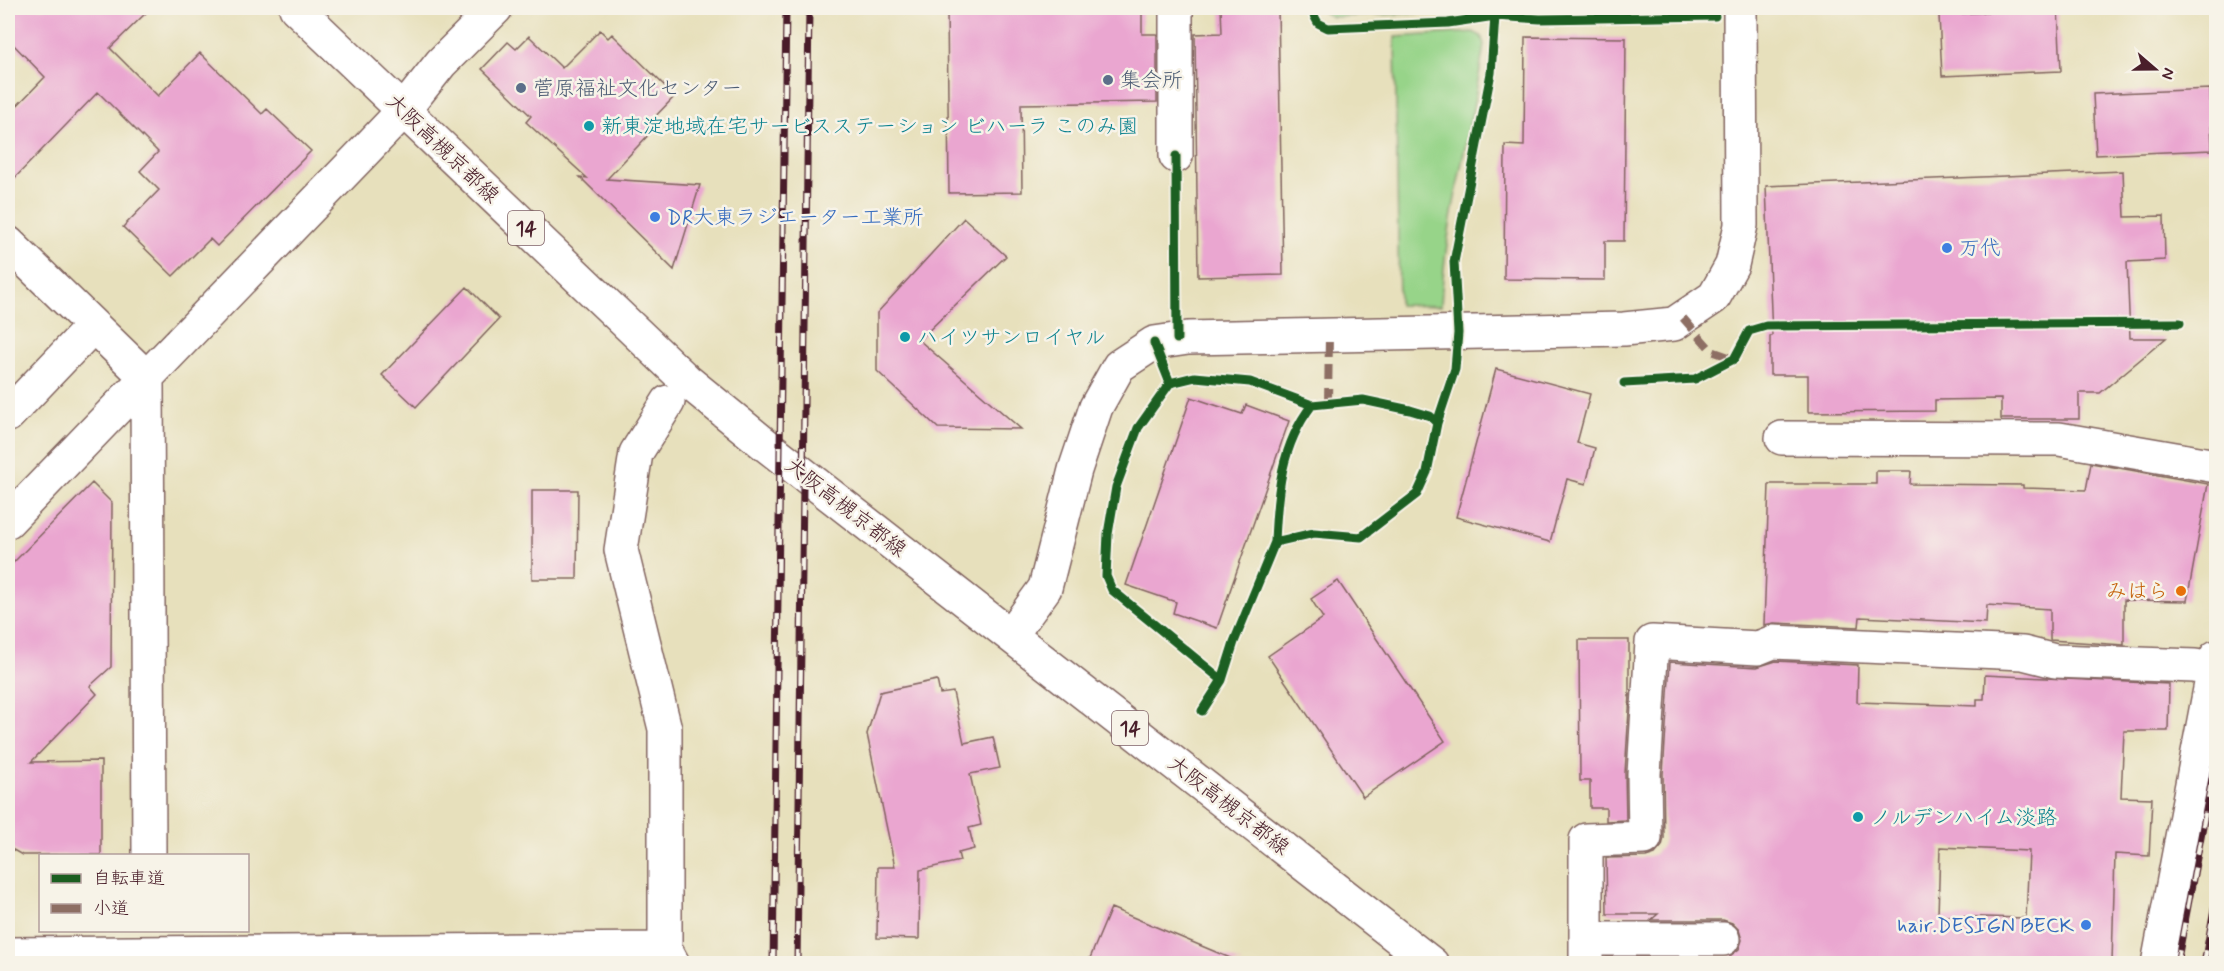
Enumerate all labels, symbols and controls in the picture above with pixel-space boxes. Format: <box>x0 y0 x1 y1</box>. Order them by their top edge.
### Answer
north arrow <box>2125 39 2185 99</box>
text: N <box>2156 65 2179 82</box>
place label: 集会所 <box>1120 67 1183 95</box>
marker: 集会所 <box>1101 73 1115 87</box>
place label: 菅原福祉文化センター <box>533 75 742 103</box>
marker: 菅原福祉文化センター <box>514 81 528 95</box>
street label: 大阪高槻京都線 <box>380 88 505 210</box>
place label: 新東淀地域在宅サービスステーション ビハーラ このみ園 <box>601 113 1138 141</box>
marker: 新東淀地域在宅サービスステーション ビハーラ このみ園 <box>582 119 596 133</box>
place label: DR大東ラジエーター工業所 <box>667 204 924 232</box>
marker: DR大東ラジエーター工業所 <box>648 210 662 224</box>
road number: 14 <box>508 211 544 245</box>
place label: 万代 <box>1959 235 2001 263</box>
marker: 万代 <box>1940 241 1954 255</box>
place label: ハイツサンロイヤル <box>917 324 1106 352</box>
marker: ハイツサンロイヤル <box>898 330 912 344</box>
street label: 大阪高槻京都線 <box>779 452 912 564</box>
place label: みはら <box>2106 578 2169 606</box>
marker: みはら <box>2174 584 2188 598</box>
road number: 14 <box>1112 711 1148 745</box>
street label: 大阪高槻京都線 <box>1162 750 1295 862</box>
place label: ノルデンハイム淡路 <box>1870 804 2057 832</box>
marker: ノルデンハイム淡路 <box>1851 810 1865 824</box>
legend <box>39 854 249 932</box>
text: 自転車道 <box>93 867 165 891</box>
text: 小道 <box>93 897 129 921</box>
place label: hair.DESIGN BECK <box>1897 912 2074 940</box>
marker: hair.DESIGN BECK <box>2079 918 2093 932</box>

